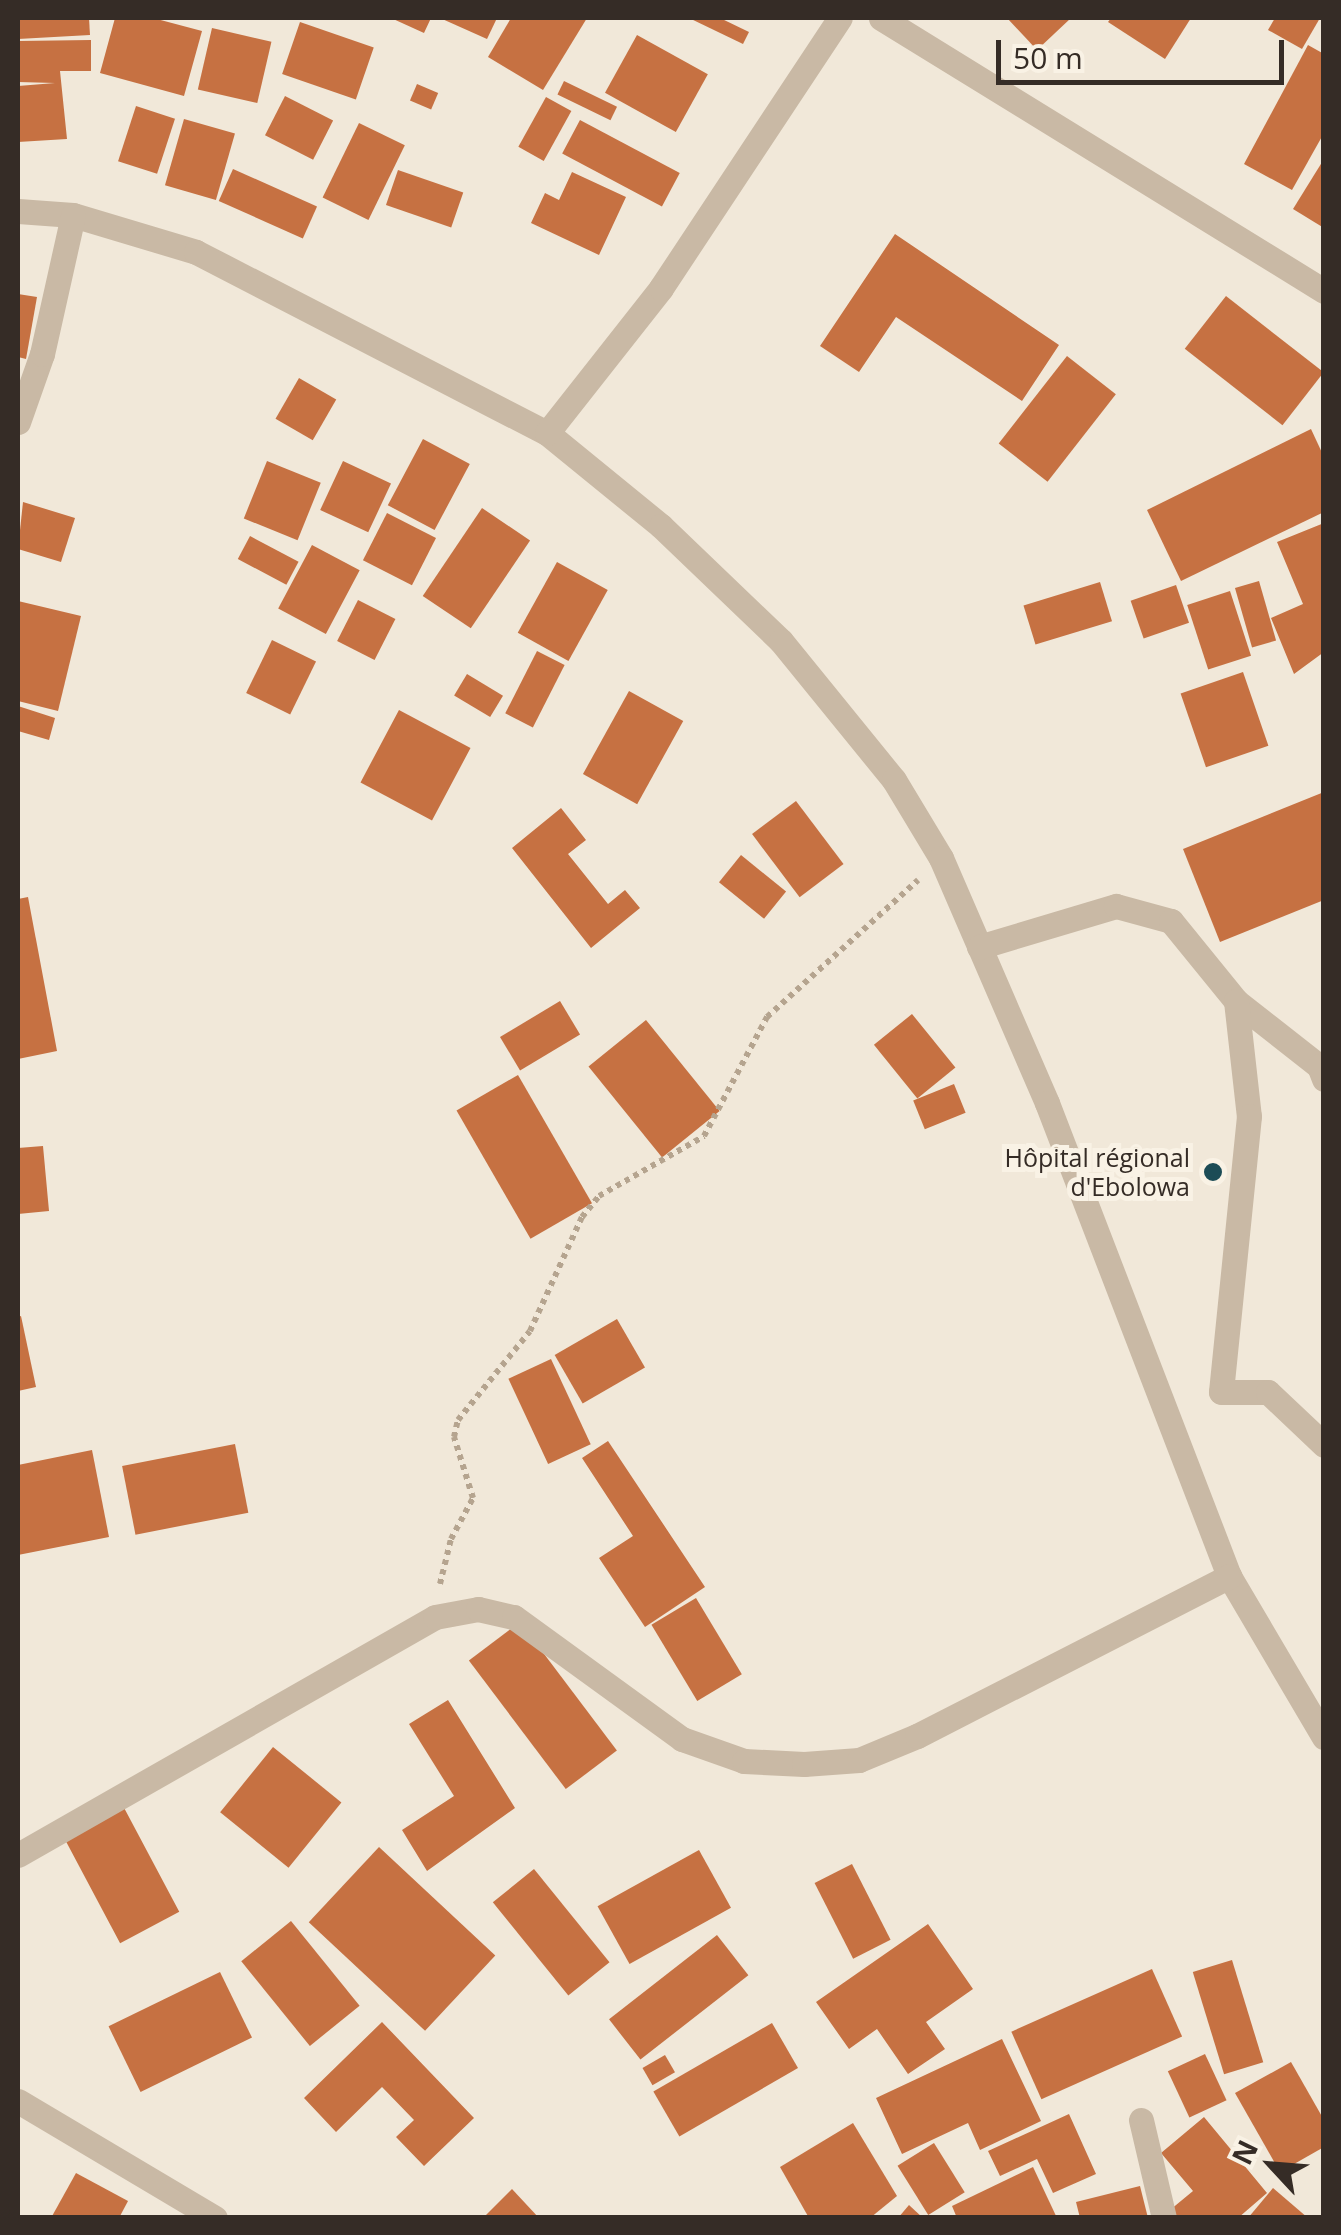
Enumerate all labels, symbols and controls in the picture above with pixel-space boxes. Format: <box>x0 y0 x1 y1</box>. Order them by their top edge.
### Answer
scale bar <box>1001 20 1288 82</box>
text: 50 m <box>1013 37 1083 78</box>
place label: Hôpital régional d'Ebolowa <box>1005 1143 1190 1202</box>
marker: Hôpital régional d'Ebolowa <box>1200 1159 1226 1185</box>
north arrow <box>1221 2115 1321 2215</box>
text: N <box>1222 2133 1266 2170</box>

